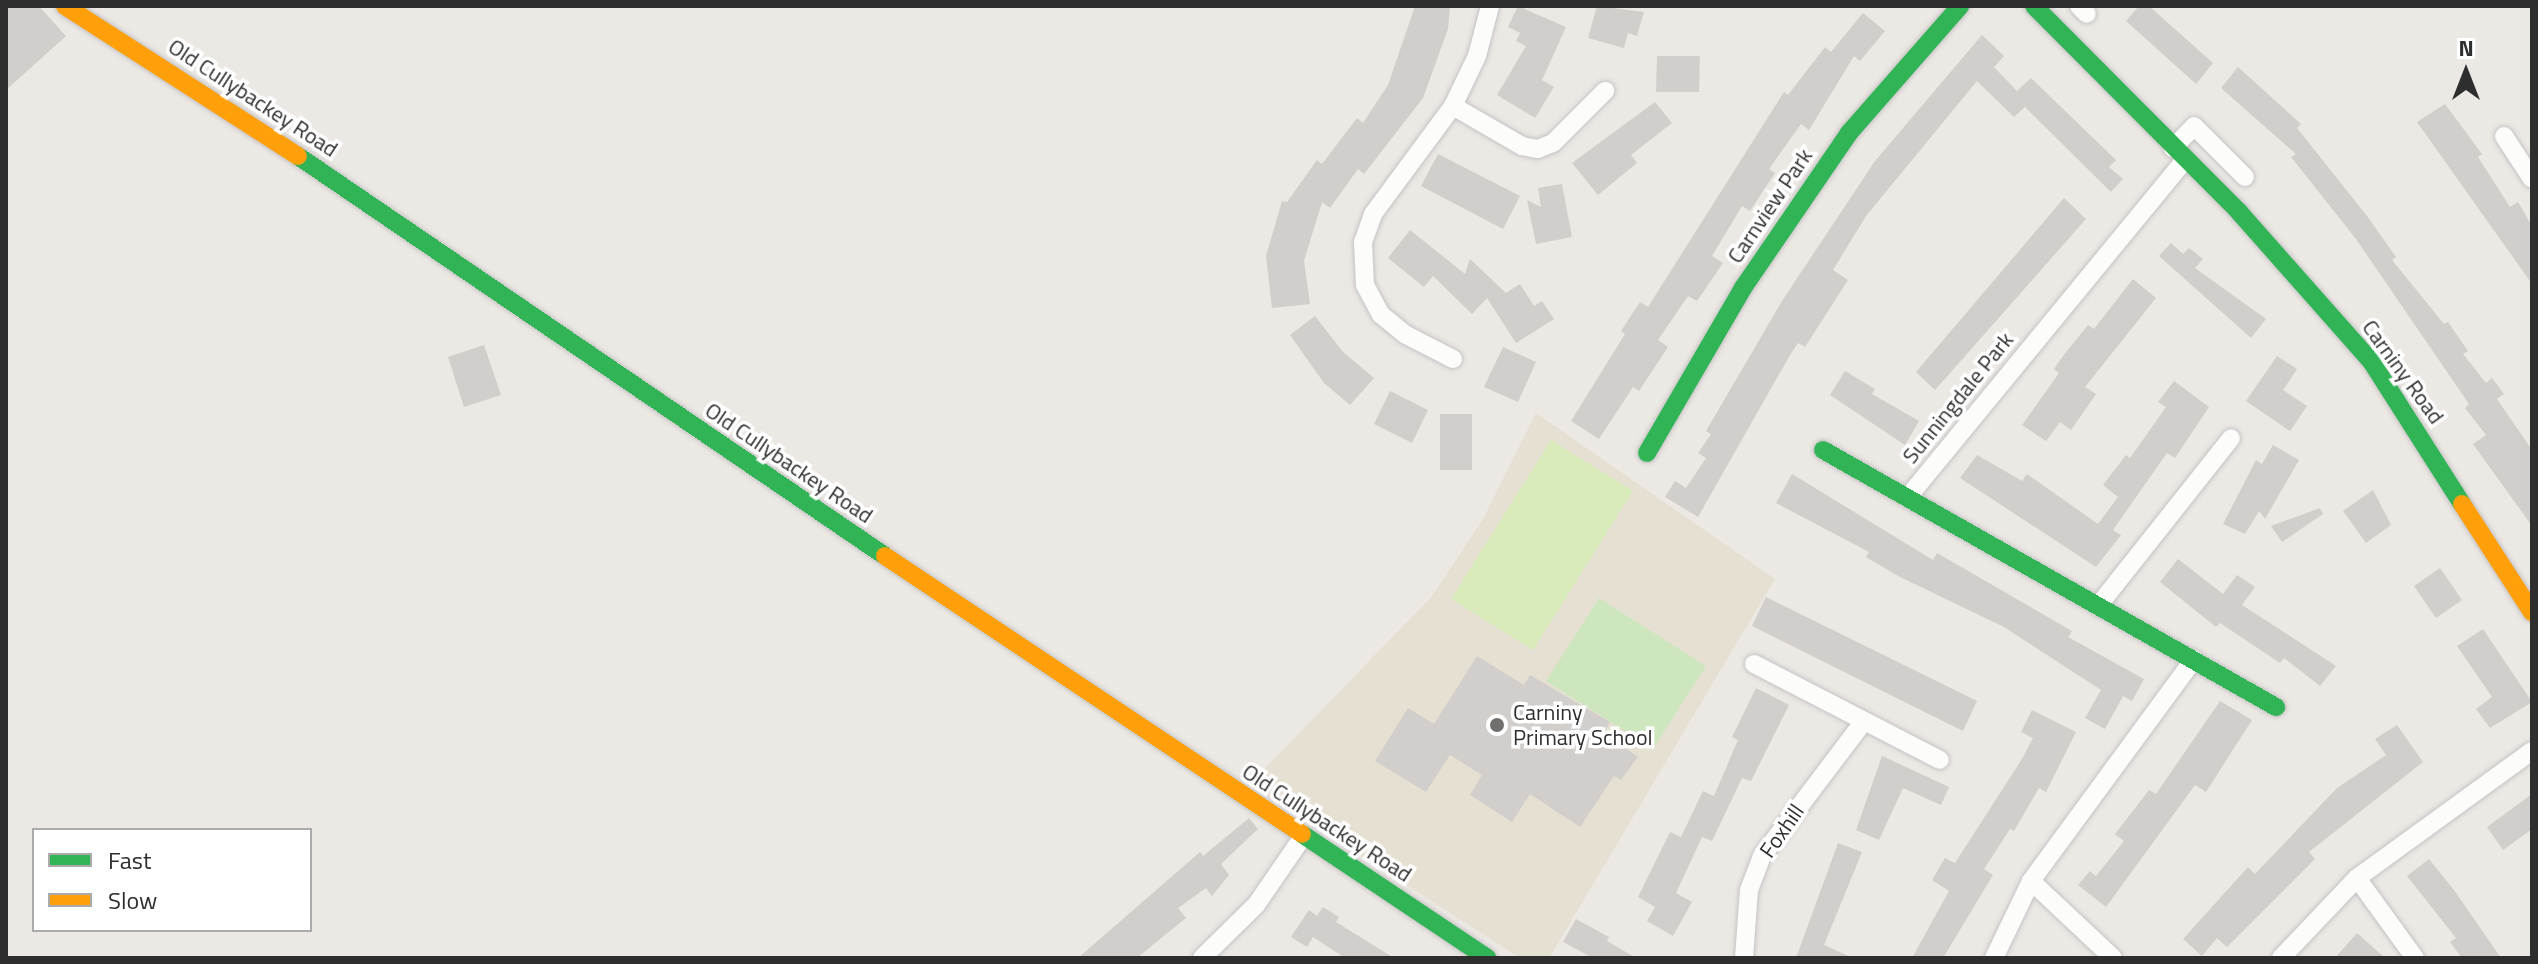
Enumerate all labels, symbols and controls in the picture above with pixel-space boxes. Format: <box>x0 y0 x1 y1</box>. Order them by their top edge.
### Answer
text: N <box>2458 31 2474 65</box>
north arrow <box>2426 32 2506 112</box>
street label: Old Cullybackey Road <box>163 33 343 163</box>
street label: Carnview Park <box>1722 144 1818 268</box>
street label: Carniny Road <box>2356 315 2450 429</box>
street label: Sunningdale Park <box>1897 327 2019 469</box>
street label: Old Cullybackey Road <box>700 397 878 529</box>
place label: Carniny Primary School <box>1513 699 1653 750</box>
marker: Carniny Primary School <box>1488 716 1506 734</box>
street label: Old Cullybackey Road <box>1237 758 1417 888</box>
street label: Foxhill <box>1754 799 1810 863</box>
legend <box>32 828 312 932</box>
text: Fast <box>108 842 151 878</box>
text: Slow <box>108 882 157 918</box>

